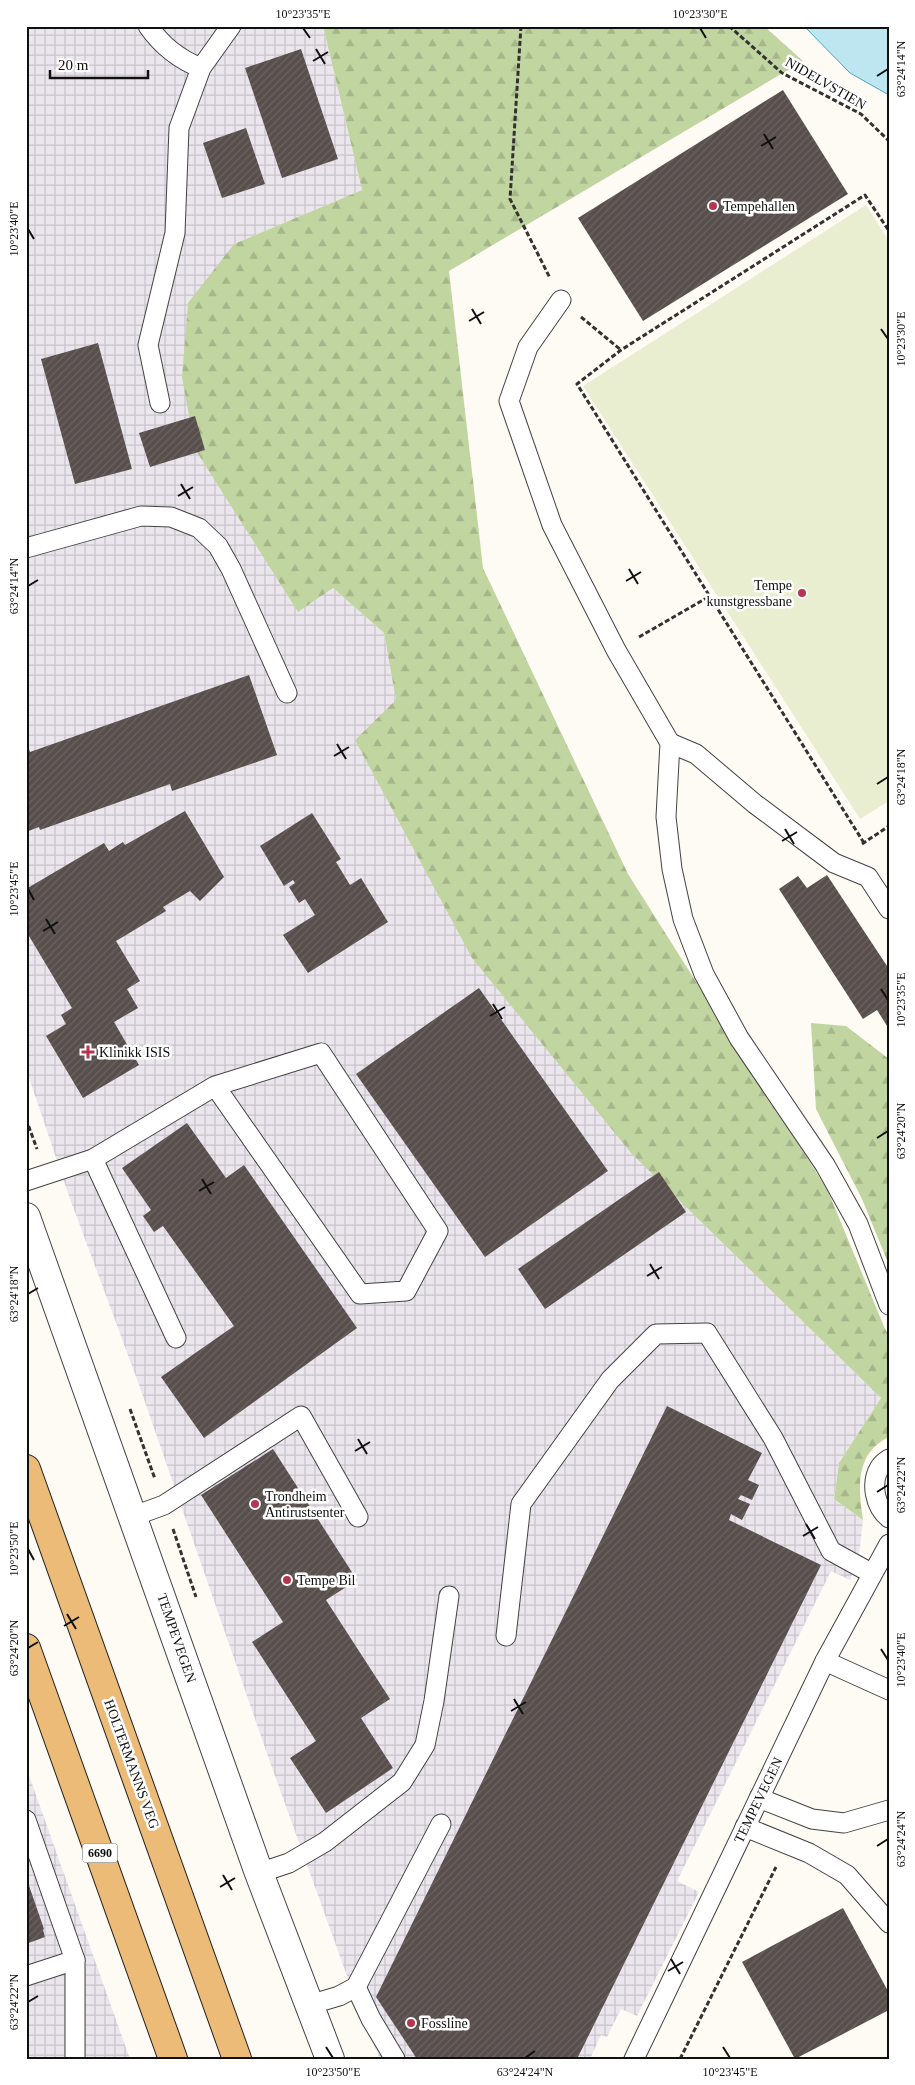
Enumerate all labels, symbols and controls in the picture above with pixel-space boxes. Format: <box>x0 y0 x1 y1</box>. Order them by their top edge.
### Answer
text: 10°23'35"E <box>275 7 331 21</box>
text: 10°23'30"E <box>672 7 728 21</box>
text: 63°24'14"N <box>894 40 908 97</box>
scale bar <box>50 48 148 80</box>
street label: NIDELVSTIEN <box>783 54 869 113</box>
text: 20 m <box>58 57 89 73</box>
place label: Tempehallen <box>723 199 795 214</box>
marker: Tempehallen <box>707 200 719 212</box>
text: 10°23'40"E <box>7 201 21 257</box>
text: 10°23'30"E <box>894 311 908 367</box>
text: 63°24'14"N <box>7 557 21 614</box>
place label: Tempe kunstgressbane <box>706 578 792 609</box>
marker: Tempe kunstgressbane <box>796 587 808 599</box>
text: 63°24'18"N <box>894 748 908 805</box>
text: 10°23'45"E <box>7 861 21 917</box>
text: 10°23'35"E <box>894 972 908 1028</box>
marker: Klinikk ISIS <box>81 1045 95 1059</box>
place label: Klinikk ISIS <box>99 1045 170 1060</box>
text: 63°24'20"N <box>894 1102 908 1159</box>
text: 63°24'18"N <box>7 1265 21 1322</box>
text: 63°24'22"N <box>894 1456 908 1513</box>
place label: Trondheim Antirustsenter <box>265 1489 345 1520</box>
marker: Trondheim Antirustsenter <box>249 1498 261 1510</box>
text: 10°23'50"E <box>7 1521 21 1577</box>
place label: Tempe Bil <box>297 1573 356 1588</box>
marker: Tempe Bil <box>281 1574 293 1586</box>
street label: TEMPEVEGEN <box>154 1592 199 1685</box>
text: 63°24'20"N <box>7 1619 21 1676</box>
text: 10°23'40"E <box>894 1632 908 1688</box>
street label: HOLTERMANNS VEG <box>101 1697 162 1831</box>
street label: TEMPEVEGEN <box>731 1755 786 1845</box>
text: 63°24'24"N <box>894 1810 908 1867</box>
road number: 6690 <box>82 1844 118 1862</box>
text: 63°24'22"N <box>7 1973 21 2030</box>
place label: Fossline <box>421 2016 468 2031</box>
marker: Fossline <box>405 2017 417 2029</box>
text: 10°23'50"E <box>305 2065 361 2079</box>
text: 63°24'24"N <box>497 2065 554 2079</box>
text: 10°23'45"E <box>702 2065 758 2079</box>

